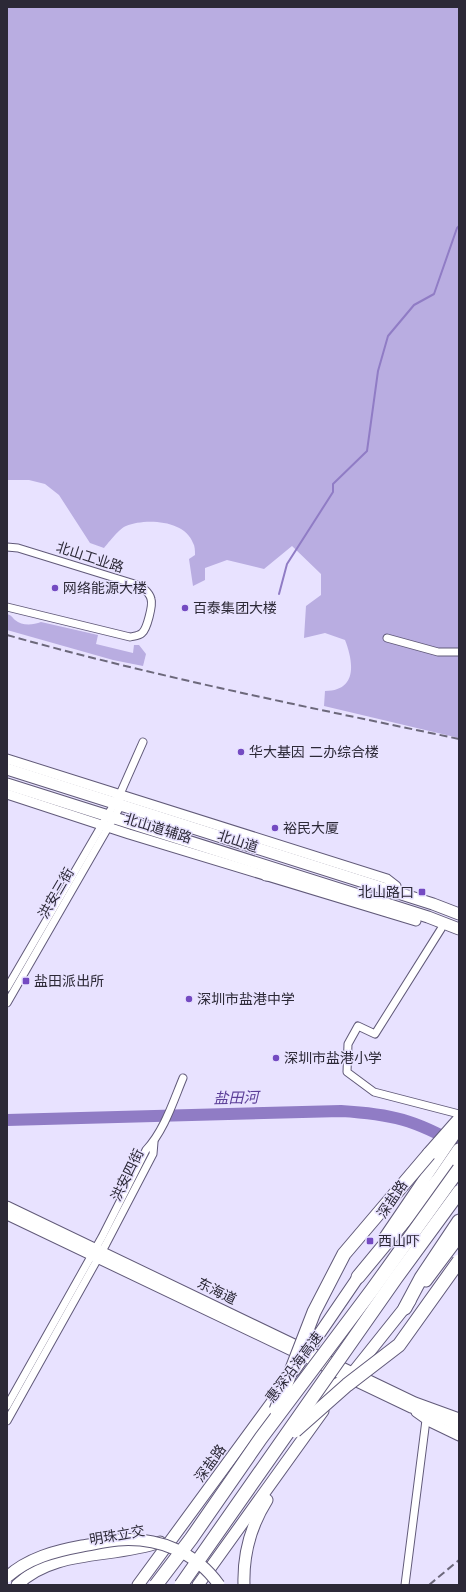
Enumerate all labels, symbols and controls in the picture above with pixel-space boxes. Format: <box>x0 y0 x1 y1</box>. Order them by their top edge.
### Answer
street label: 北山工业路 <box>54 538 126 575</box>
place label: 网络能源大楼 <box>63 579 147 596</box>
marker: 网络能源大楼 <box>50 583 60 593</box>
place label: 百泰集团大楼 <box>193 599 277 616</box>
marker: 百泰集团大楼 <box>180 603 190 613</box>
place label: 华大基因 二办综合楼 <box>249 743 379 760</box>
marker: 华大基因 二办综合楼 <box>236 747 246 757</box>
street label: 北山道辅路 <box>122 809 194 846</box>
place label: 裕民大厦 <box>283 819 339 836</box>
marker: 裕民大厦 <box>270 823 280 833</box>
street label: 北山道 <box>216 826 261 855</box>
street label: 洪安三街 <box>34 864 77 921</box>
place label: 北山路口 <box>358 883 414 900</box>
marker: 北山路口 <box>417 887 427 897</box>
place label: 盐田派出所 <box>34 972 104 989</box>
marker: 盐田派出所 <box>21 976 31 986</box>
place label: 深圳市盐港中学 <box>197 990 295 1007</box>
marker: 深圳市盐港中学 <box>184 994 194 1004</box>
place label: 深圳市盐港小学 <box>284 1049 382 1066</box>
marker: 深圳市盐港小学 <box>271 1053 281 1063</box>
water label: 盐田河 <box>213 1088 262 1107</box>
street label: 洪安四街 <box>107 1146 146 1204</box>
street label: 深盐路 <box>373 1177 410 1221</box>
place label: 西山吓 <box>378 1232 420 1249</box>
marker: 西山吓 <box>365 1236 375 1246</box>
street label: 东海道 <box>195 1274 240 1307</box>
street label: 惠深沿海高速 <box>262 1328 326 1405</box>
street label: 深盐路 <box>190 1441 229 1485</box>
street label: 明珠立交 <box>88 1521 146 1548</box>

